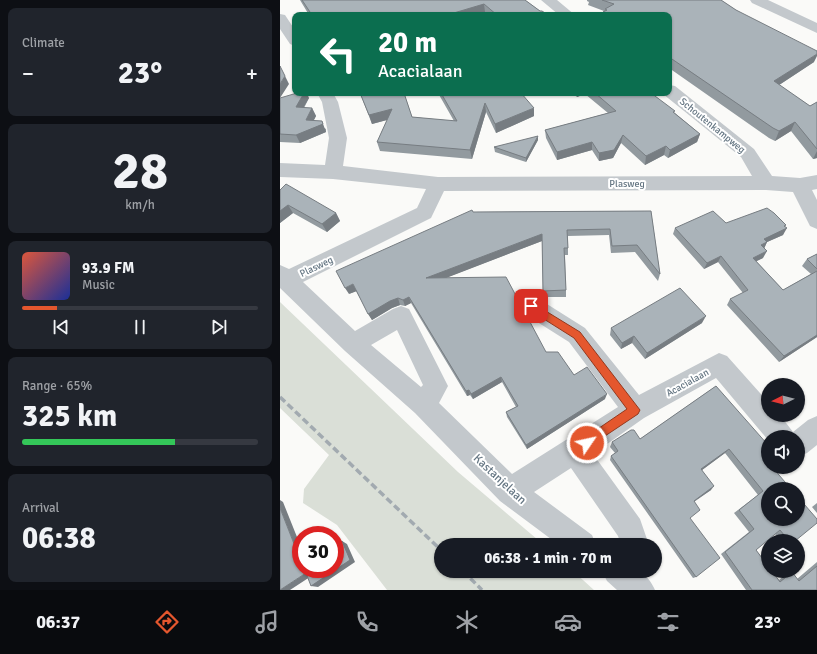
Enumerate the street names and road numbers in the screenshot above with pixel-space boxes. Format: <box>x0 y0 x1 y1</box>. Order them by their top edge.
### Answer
street label: Schoutenkampweg <box>677 96 748 156</box>
street label: Plasweg <box>609 178 645 190</box>
street label: Plasweg <box>298 254 335 280</box>
street label: Acacialaan <box>664 366 711 399</box>
street label: Kastanjelaan <box>470 451 529 508</box>

